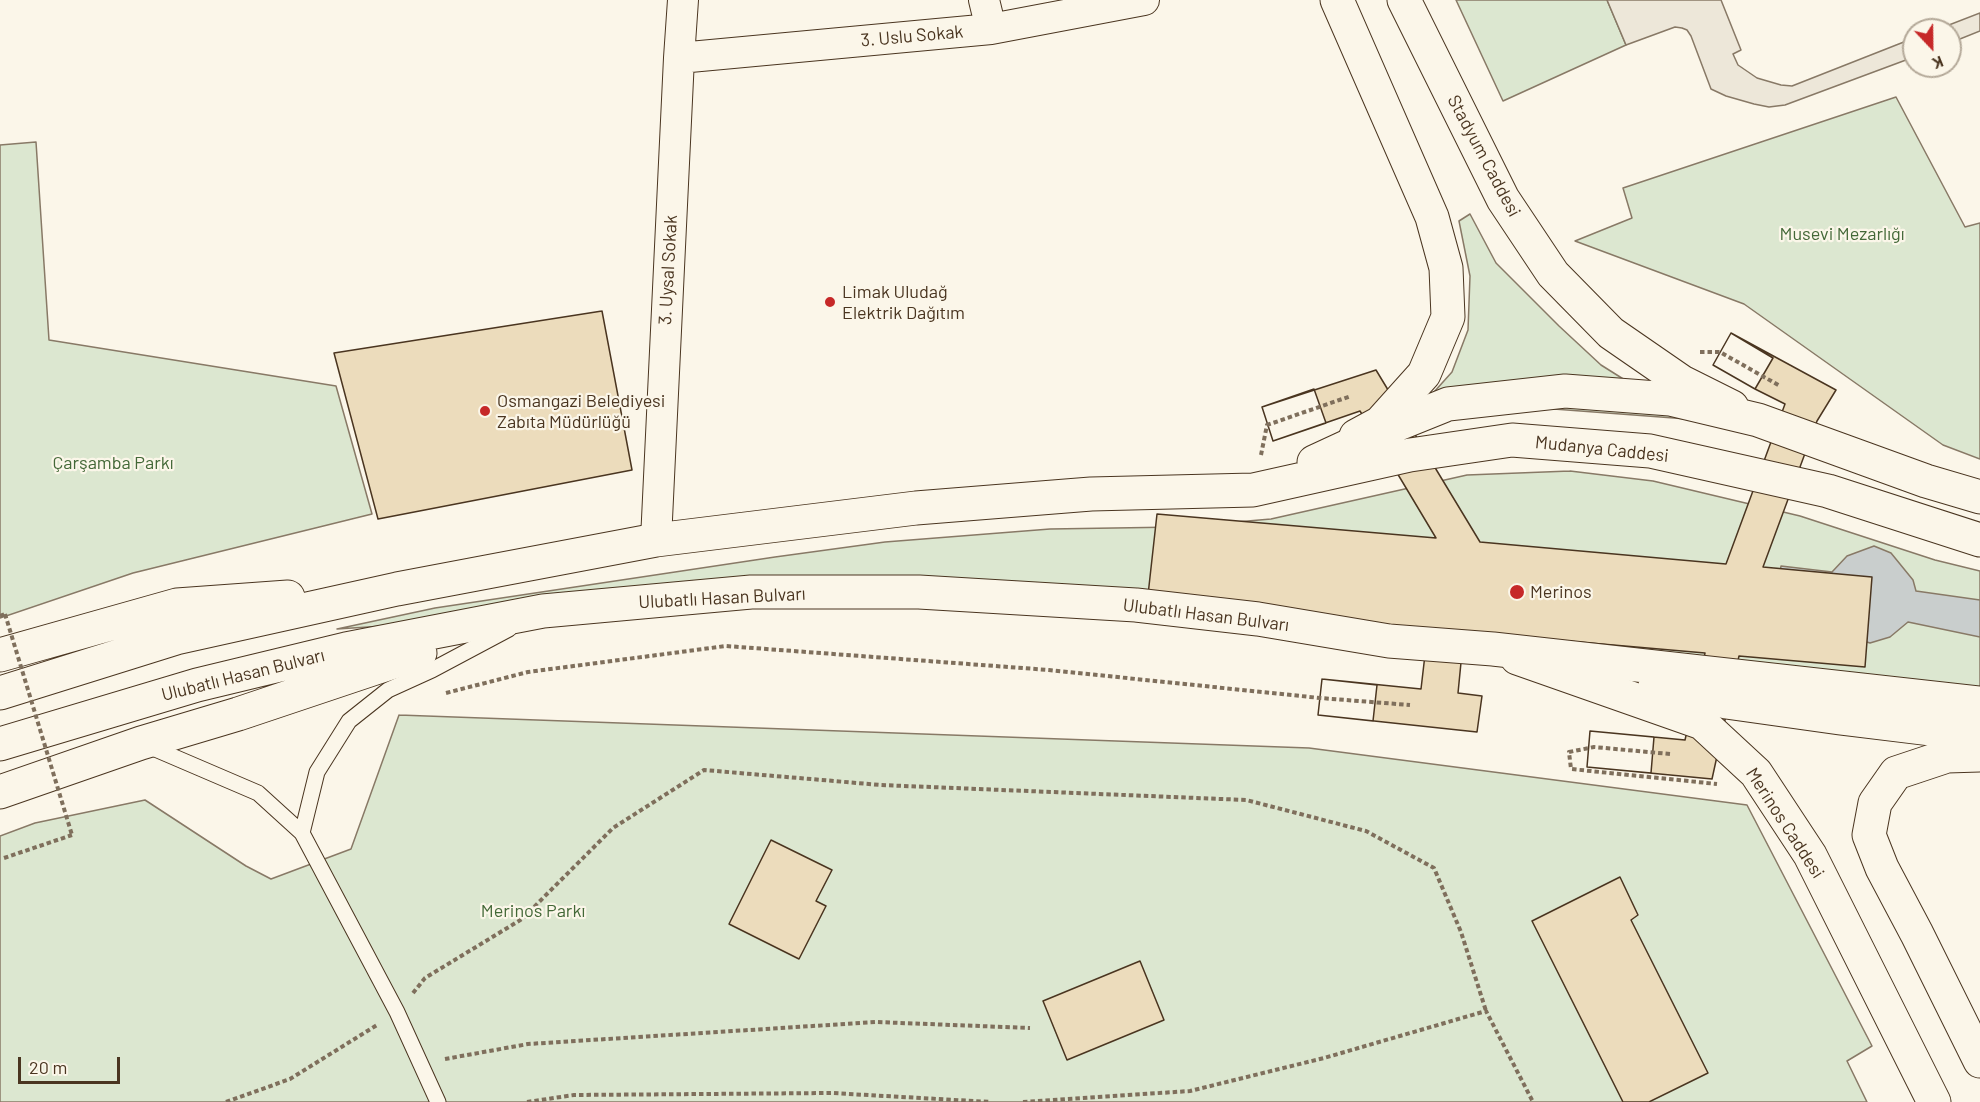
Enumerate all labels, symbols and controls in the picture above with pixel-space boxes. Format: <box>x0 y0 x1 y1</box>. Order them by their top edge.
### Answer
north arrow <box>1902 18 1962 78</box>
street label: 3. Uslu Sokak <box>860 21 964 51</box>
text: K <box>1930 53 1946 74</box>
street label: Stadyum Caddesi <box>1443 91 1525 221</box>
street label: 3. Uysal Sokak <box>654 214 682 326</box>
park label: Musevi Mezarlığı <box>1780 223 1904 245</box>
place label: Limak Uludağ Elektrik Dağıtım <box>842 281 965 324</box>
marker: Limak Uludağ Elektrik Dağıtım <box>823 295 837 309</box>
place label: Osmangazi Belediyesi Zabıta Müdürlüğü <box>497 390 665 432</box>
marker: Osmangazi Belediyesi Zabıta Müdürlüğü <box>478 404 492 418</box>
street label: Mudanya Caddesi <box>1534 431 1670 467</box>
park label: Çarşamba Parkı <box>52 452 174 474</box>
place label: Merinos <box>1530 581 1592 603</box>
street label: Ulubatlı Hasan Bulvarı <box>638 583 806 613</box>
marker: Merinos <box>1508 583 1526 601</box>
street label: Ulubatlı Hasan Bulvarı <box>1122 594 1290 636</box>
street label: Ulubatlı Hasan Bulvarı <box>159 644 327 706</box>
street label: Merinos Caddesi <box>1741 764 1829 882</box>
park label: Merinos Parkı <box>481 900 585 922</box>
scale bar <box>21 1045 123 1083</box>
text: 20 m <box>29 1056 67 1078</box>

